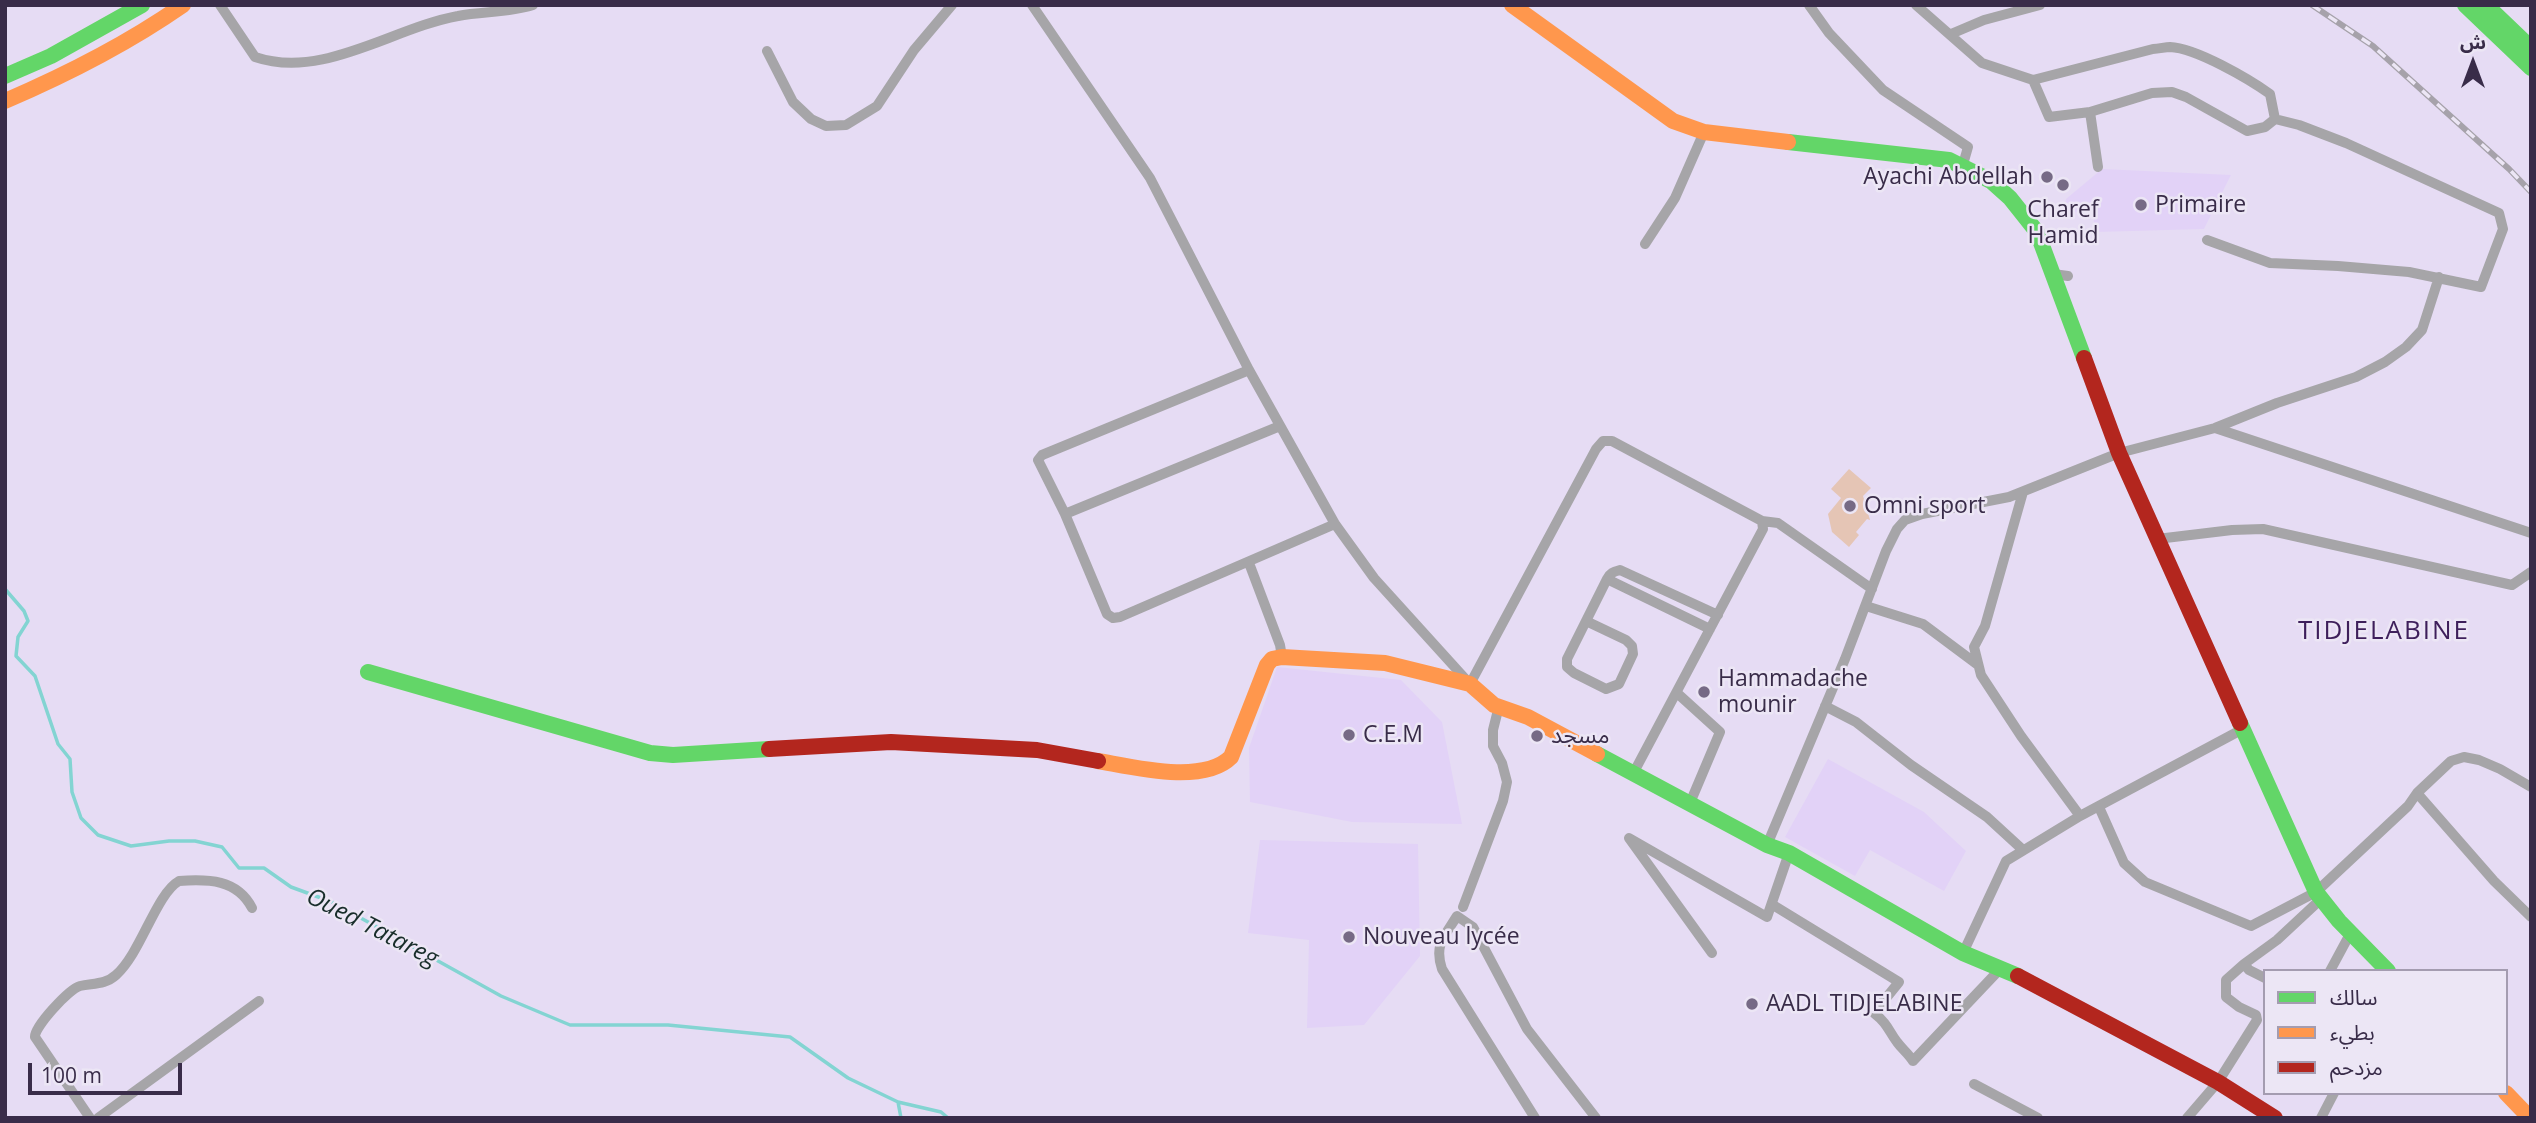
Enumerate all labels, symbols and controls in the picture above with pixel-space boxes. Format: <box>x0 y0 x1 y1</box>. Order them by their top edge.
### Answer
north arrow <box>2438 28 2508 98</box>
text: ش <box>2460 29 2486 55</box>
place label: Ayachi Abdellah <box>1863 163 2033 191</box>
marker: Ayachi Abdellah <box>2039 169 2055 185</box>
marker: Charef Hamid <box>2055 177 2071 193</box>
place label: Primaire <box>2155 191 2246 219</box>
place label: Charef Hamid <box>2027 196 2099 250</box>
marker: Primaire <box>2133 197 2149 213</box>
place label: Omni sport <box>1864 492 1986 520</box>
marker: Omni sport <box>1842 498 1858 514</box>
district label: TIDJELABINE <box>2299 616 2469 648</box>
place label: Hammadache mounir <box>1718 665 1868 719</box>
marker: Hammadache mounir <box>1696 684 1712 700</box>
place label: C.E.M <box>1363 721 1423 749</box>
place label: مسجد <box>1551 722 1610 750</box>
marker: C.E.M <box>1341 727 1357 743</box>
marker: مسجد <box>1529 728 1545 744</box>
water label: Oued Tatareg <box>301 882 443 974</box>
place label: Nouveau lycée <box>1363 923 1520 951</box>
marker: Nouveau lycée <box>1341 929 1357 945</box>
legend <box>2263 969 2508 1095</box>
text: سالك <box>2330 983 2377 1011</box>
place label: AADL TIDJELABINE <box>1766 990 1962 1018</box>
marker: AADL TIDJELABINE <box>1744 996 1760 1012</box>
text: بطيء <box>2330 1018 2375 1046</box>
scale bar <box>32 1050 186 1094</box>
text: مزدحم <box>2330 1053 2383 1081</box>
text: 100 m <box>41 1061 102 1089</box>

